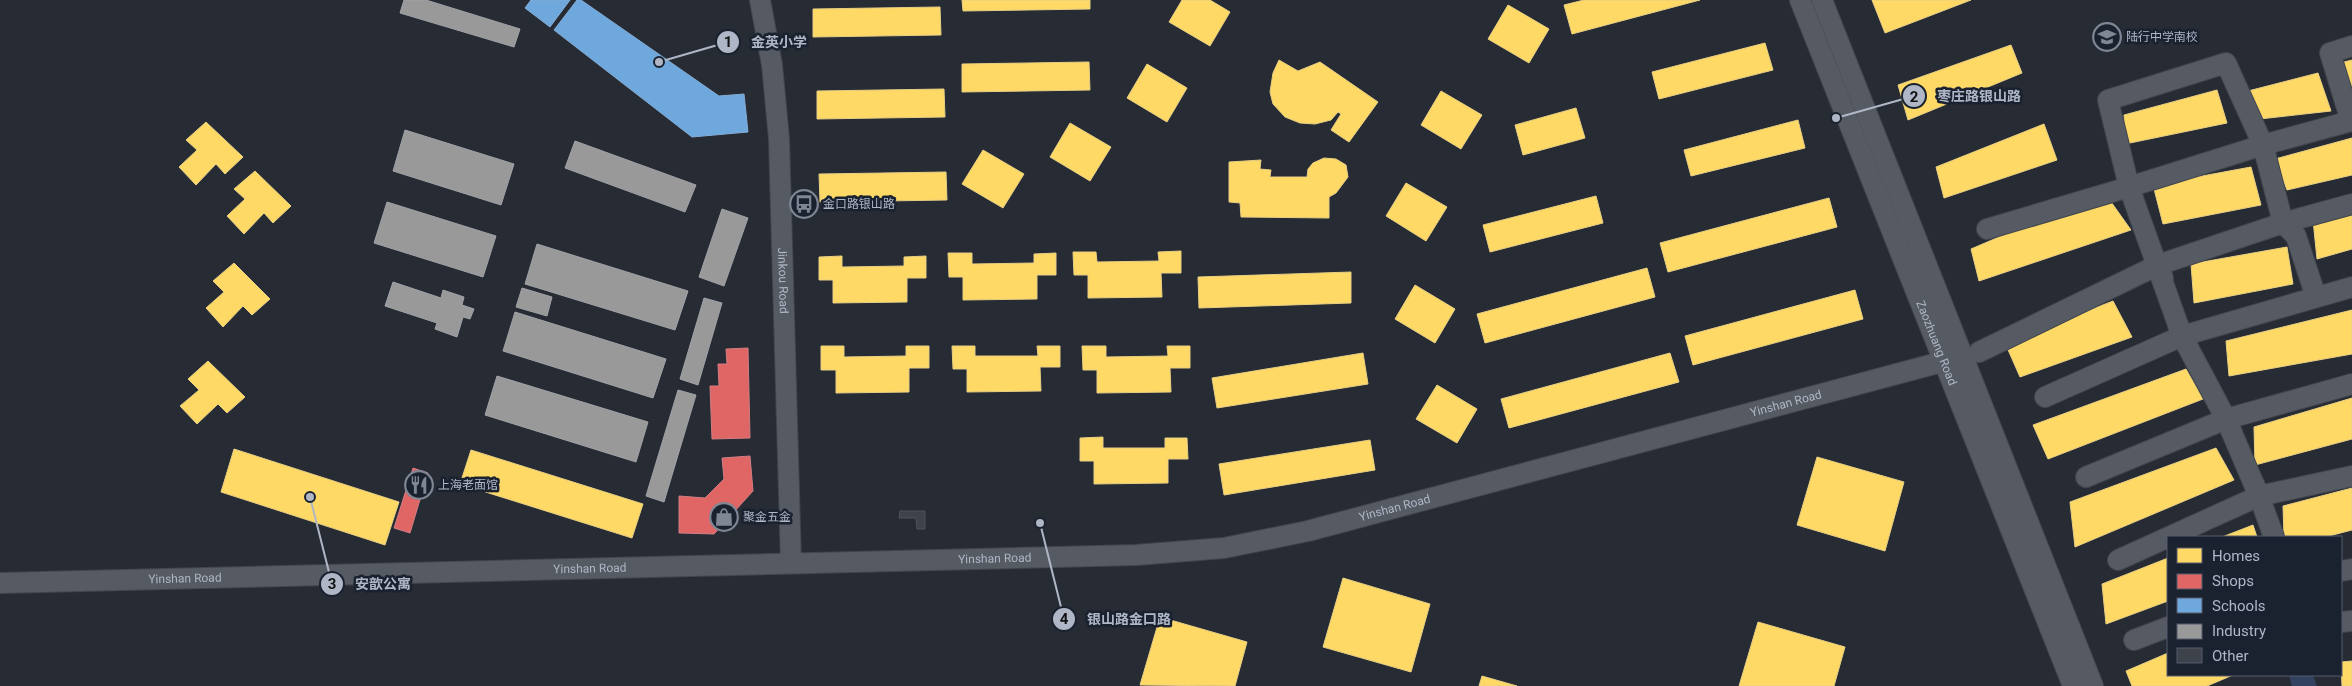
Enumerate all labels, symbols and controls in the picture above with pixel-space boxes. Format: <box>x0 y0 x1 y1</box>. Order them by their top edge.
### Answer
school or university icon: 陆行中学南校 <box>2092 22 2122 52</box>
callout: 金英小学 <box>716 28 817 57</box>
place label: 陆行中学南校 <box>2126 30 2198 44</box>
text: 1 <box>724 33 732 51</box>
text: 金英小学 <box>751 34 807 50</box>
callout: 枣庄路银山路 <box>1902 82 2031 111</box>
text: 2 <box>1910 88 1919 106</box>
text: 枣庄路银山路 <box>1937 88 2021 104</box>
bus stop icon: 金口路银山路 <box>789 189 819 219</box>
place label: 金口路银山路 <box>823 197 895 211</box>
street label: Jinkou Road <box>775 247 791 314</box>
street label: Zaozhuang Road <box>1913 298 1960 387</box>
street label: Yinshan Road <box>1749 387 1823 420</box>
restaurant icon: 上海老面馆 <box>404 470 434 500</box>
place label: 上海老面馆 <box>438 478 498 492</box>
street label: Yinshan Road <box>1357 492 1432 524</box>
shop icon: 聚金五金 <box>709 502 739 532</box>
place label: 聚金五金 <box>743 510 791 524</box>
legend <box>2167 536 2342 676</box>
text: Homes <box>2212 547 2260 565</box>
street label: Yinshan Road <box>958 551 1032 566</box>
street label: Yinshan Road <box>553 561 627 576</box>
callout: 安歆公寓 <box>320 569 421 598</box>
street label: Yinshan Road <box>148 571 222 586</box>
text: Shops <box>2212 572 2254 590</box>
text: 3 <box>328 575 336 593</box>
text: 安歆公寓 <box>355 576 411 592</box>
text: Schools <box>2212 597 2266 615</box>
callout: 银山路金口路 <box>1052 604 1181 633</box>
text: 4 <box>1060 610 1069 628</box>
text: 银山路金口路 <box>1087 611 1171 627</box>
text: Industry <box>2212 622 2266 640</box>
text: Other <box>2212 647 2249 665</box>

